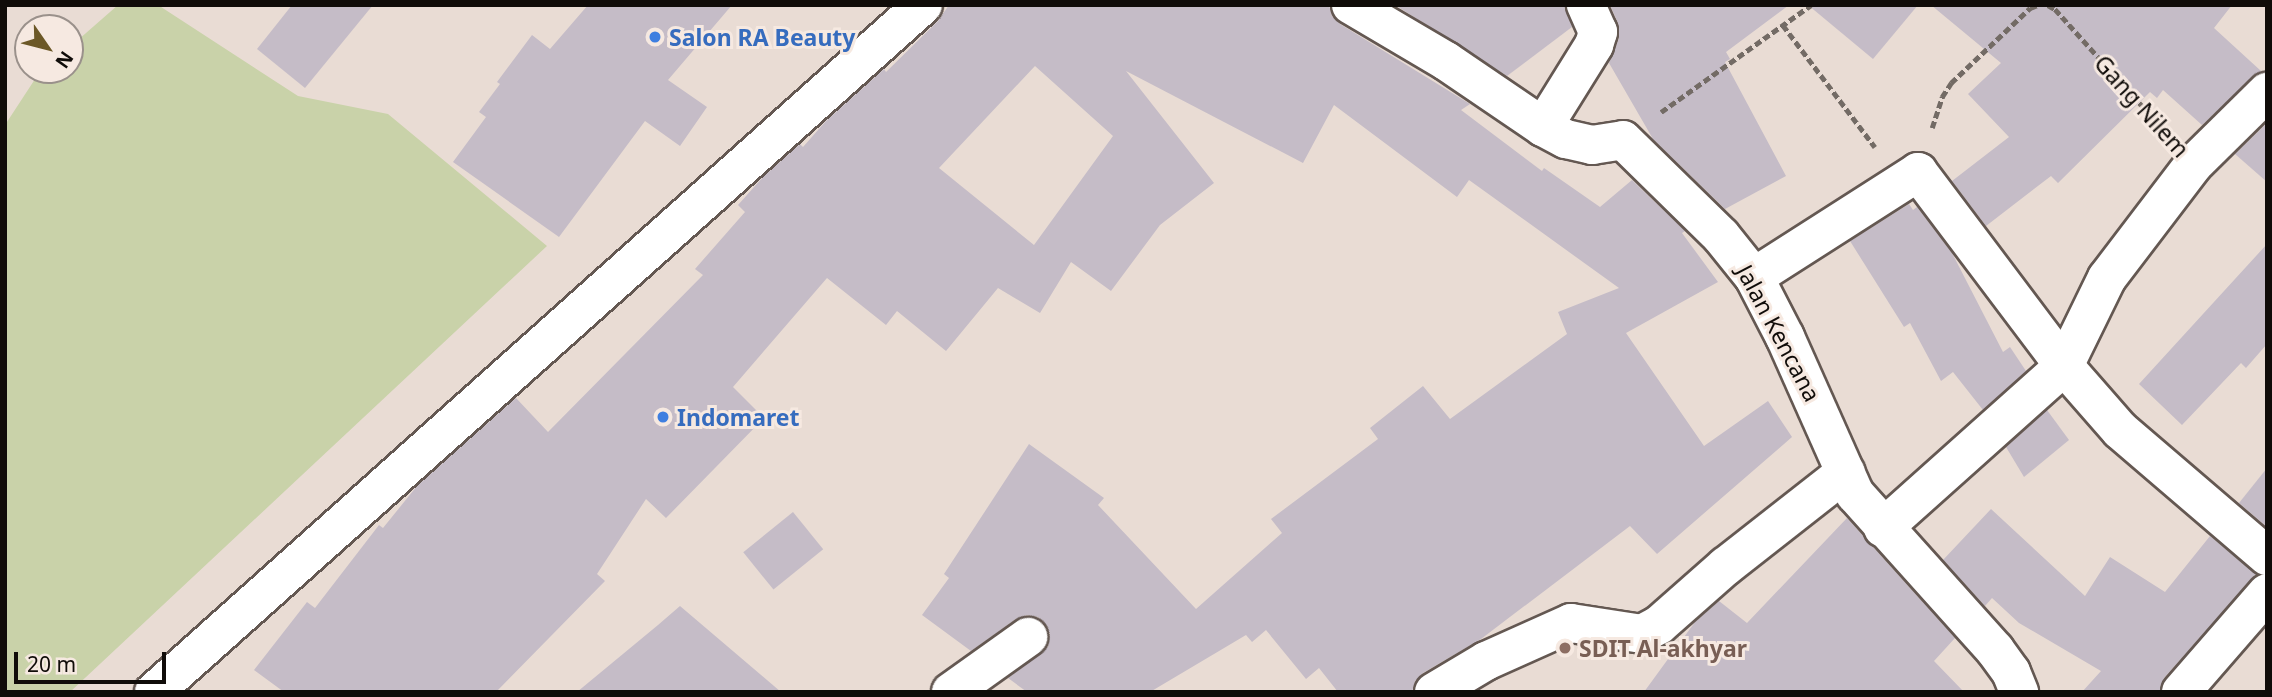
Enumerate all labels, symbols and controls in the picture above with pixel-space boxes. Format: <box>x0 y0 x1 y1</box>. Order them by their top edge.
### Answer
north arrow <box>14 14 84 84</box>
place label: Salon RA Beauty <box>669 23 855 51</box>
marker: Salon RA Beauty <box>647 29 663 45</box>
text: N <box>49 46 80 74</box>
street label: Gang Nilem <box>2089 49 2195 163</box>
street label: Jalan Kencana <box>1731 260 1827 406</box>
place label: Indomaret <box>677 403 800 431</box>
marker: Indomaret <box>655 409 671 425</box>
place label: SDIT Al-akhyar <box>1579 634 1747 662</box>
scale bar <box>18 638 170 682</box>
marker: SDIT Al-akhyar <box>1557 640 1573 656</box>
text: 20 m <box>27 650 76 678</box>

